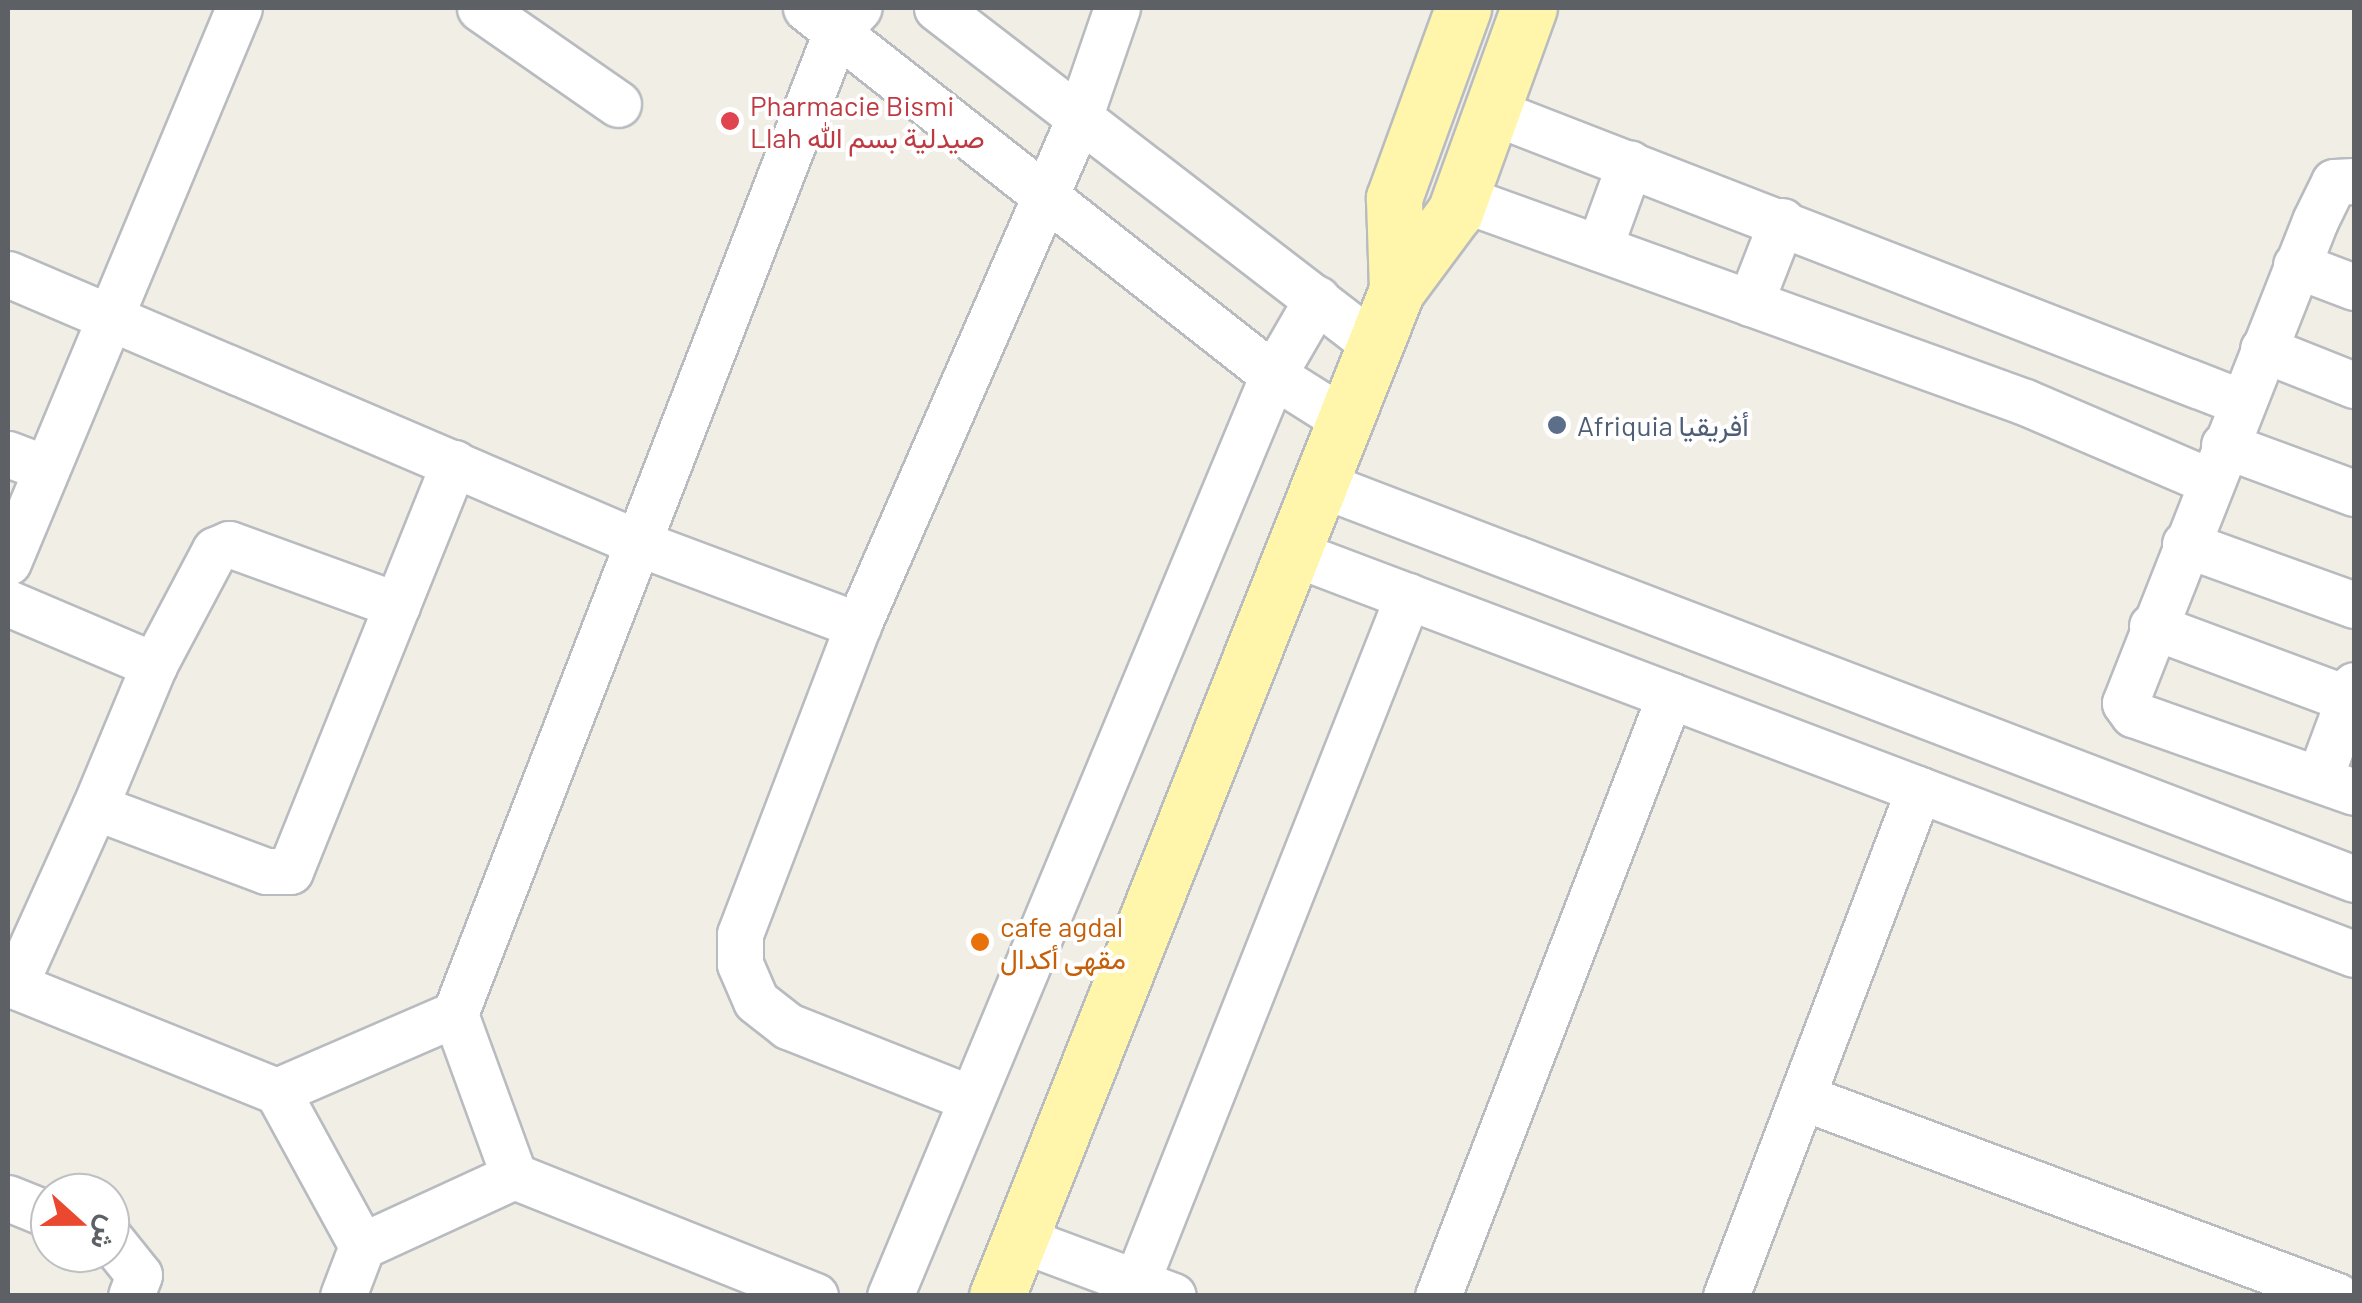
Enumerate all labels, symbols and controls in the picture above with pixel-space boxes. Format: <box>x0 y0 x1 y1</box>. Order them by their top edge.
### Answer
place label: Pharmacie Bismi Llah صيدلية بسم الله <box>750 88 985 154</box>
marker: Pharmacie Bismi Llah صيدلية بسم الله <box>719 110 741 132</box>
place label: Afriquia أفريقيا <box>1577 408 1749 442</box>
marker: Afriquia أفريقيا <box>1546 414 1568 436</box>
place label: cafe agdal مقهى أكدال <box>1000 909 1126 975</box>
marker: cafe agdal مقهى أكدال <box>969 931 991 953</box>
north arrow <box>30 1173 130 1273</box>
text: ش <box>84 1211 128 1255</box>

